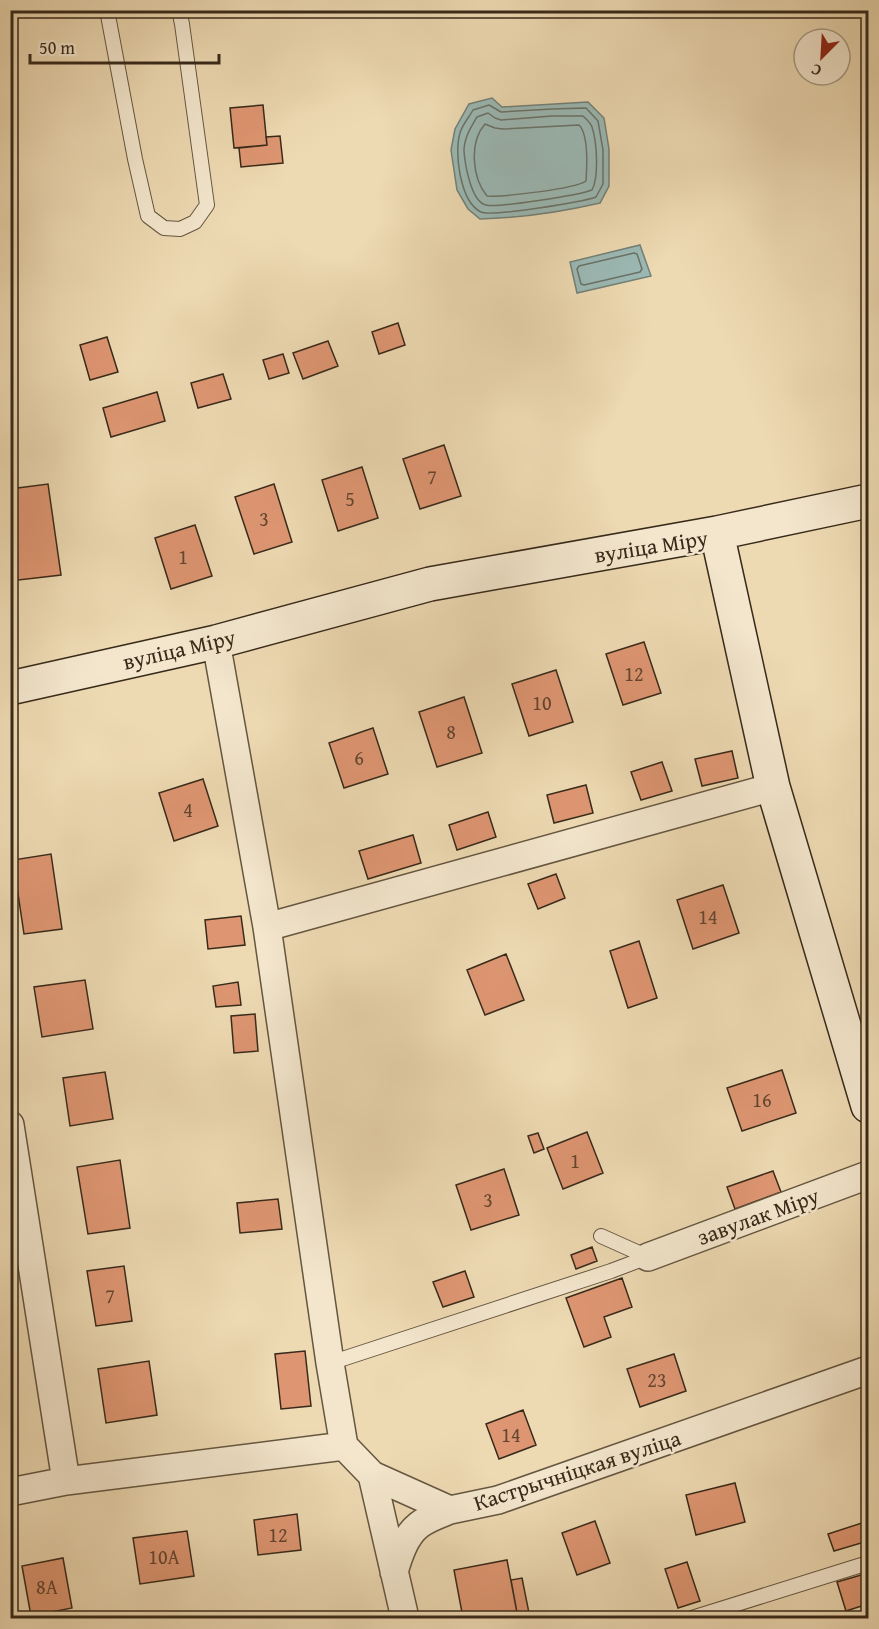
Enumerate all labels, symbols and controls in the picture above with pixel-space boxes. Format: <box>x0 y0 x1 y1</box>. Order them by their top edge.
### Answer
scale bar <box>30 27 219 65</box>
north arrow <box>792 27 852 87</box>
text: 50 m <box>39 34 75 61</box>
text: С <box>807 58 825 84</box>
house number: 7 <box>427 462 437 491</box>
house number: 5 <box>345 484 355 513</box>
house number: 3 <box>259 504 269 533</box>
street label: вуліца Міру <box>592 521 710 571</box>
house number: 1 <box>178 542 188 571</box>
street label: вуліца Міру <box>120 621 238 677</box>
house number: 12 <box>624 659 644 688</box>
house number: 10 <box>532 688 552 717</box>
house number: 8 <box>446 717 456 746</box>
house number: 6 <box>354 743 364 772</box>
house number: 4 <box>183 795 193 824</box>
house number: 14 <box>698 902 718 931</box>
house number: 16 <box>752 1085 772 1114</box>
house number: 1 <box>570 1146 580 1175</box>
street label: завулак Міру <box>693 1179 823 1253</box>
house number: 3 <box>483 1185 493 1214</box>
house number: 7 <box>105 1281 115 1310</box>
house number: 23 <box>647 1365 667 1394</box>
house number: 14 <box>501 1420 521 1449</box>
street label: Кастрычніцкая вуліца <box>469 1421 685 1519</box>
house number: 12 <box>268 1520 288 1549</box>
house number: 10А <box>148 1542 180 1571</box>
house number: 8А <box>36 1572 58 1601</box>

